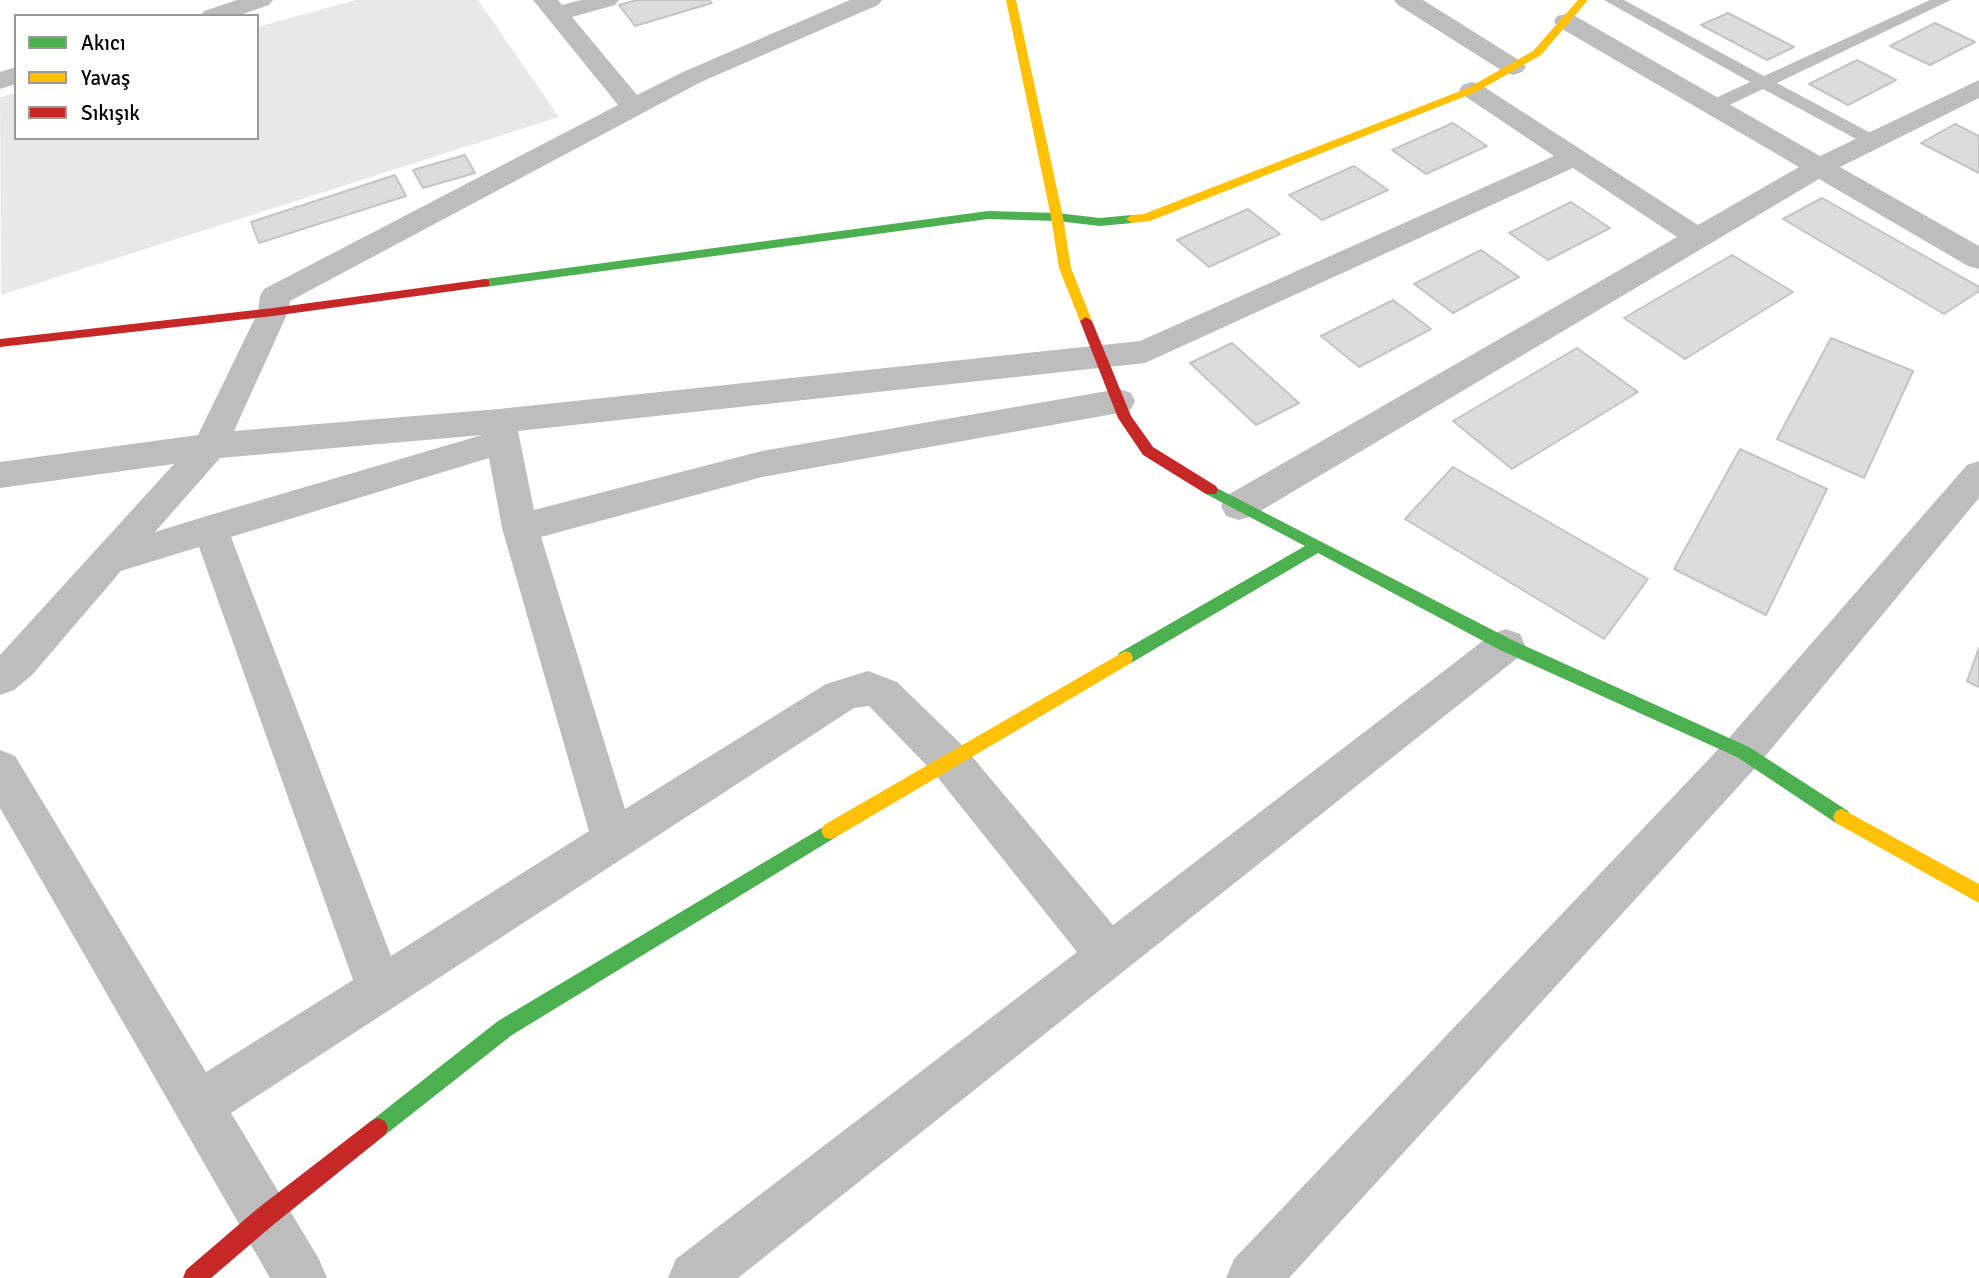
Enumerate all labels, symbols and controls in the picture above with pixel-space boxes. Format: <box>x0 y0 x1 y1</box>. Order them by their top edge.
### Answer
legend <box>14 14 259 140</box>
text: Akıcı <box>81 30 126 56</box>
text: Yavaş <box>81 65 130 91</box>
text: Sıkışık <box>81 100 140 126</box>

